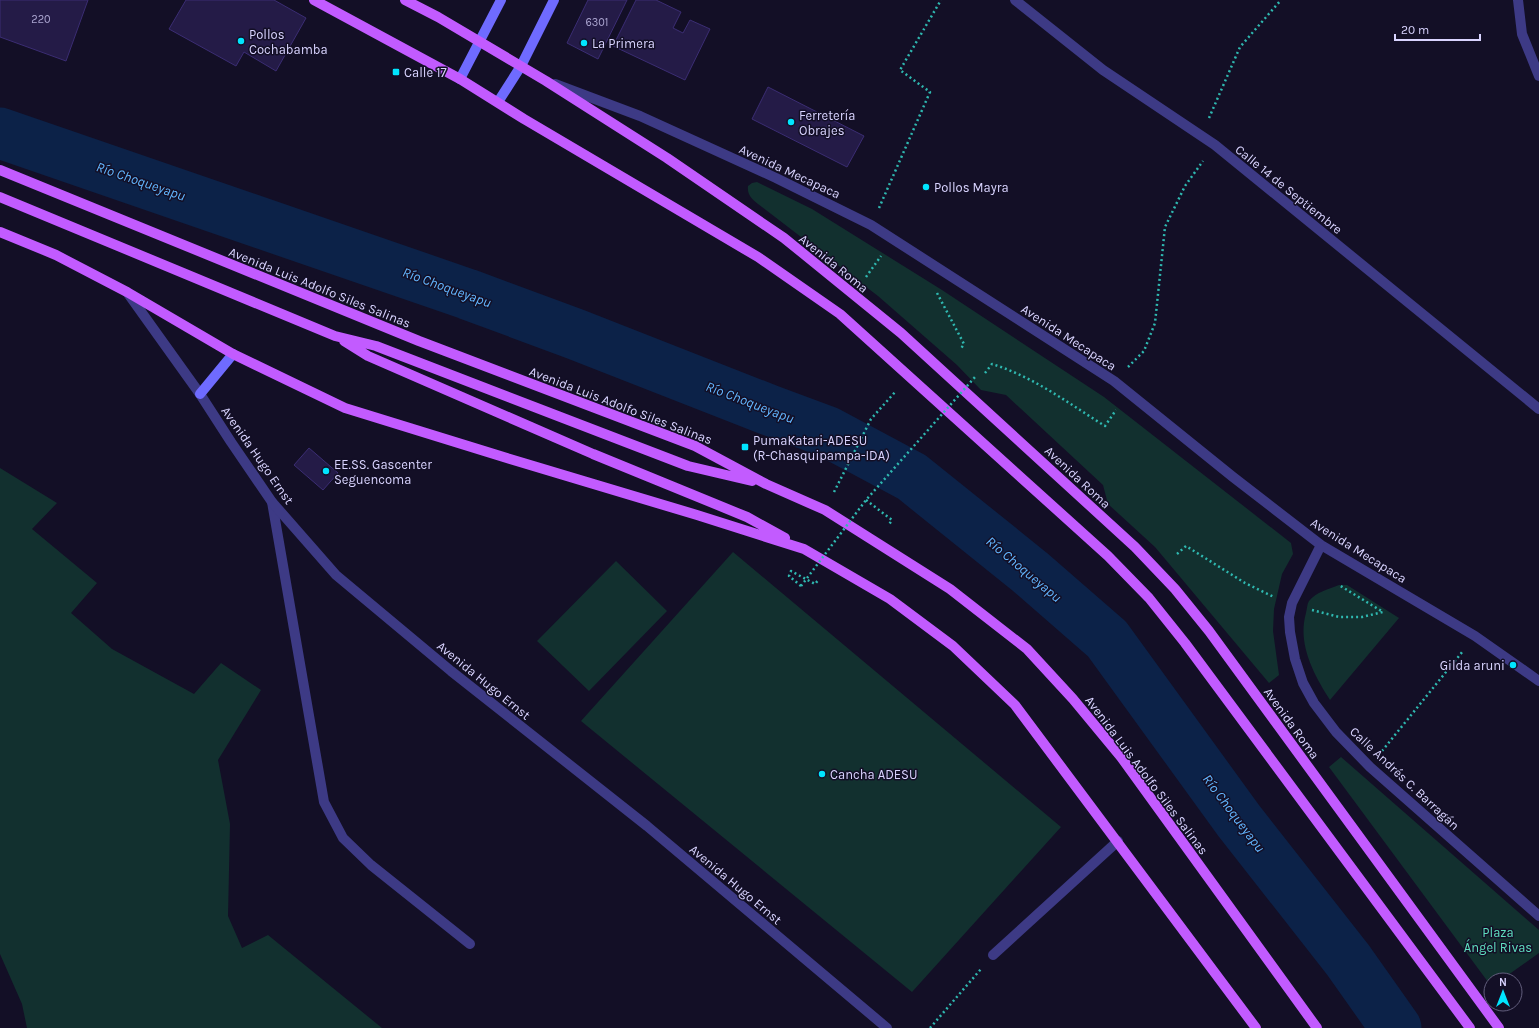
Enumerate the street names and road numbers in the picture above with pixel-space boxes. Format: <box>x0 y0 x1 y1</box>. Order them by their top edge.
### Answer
street label: Avenida Mecapaca <box>737 141 843 202</box>
street label: Calle 14 de Septiembre <box>1232 142 1345 237</box>
street label: Avenida Roma <box>796 231 871 296</box>
street label: Avenida Luis Adolfo Siles Salinas <box>227 244 413 331</box>
street label: Avenida Mecapaca <box>1018 301 1119 374</box>
street label: Avenida Luis Adolfo Siles Salinas <box>527 364 715 447</box>
street label: Avenida Hugo Ernst <box>218 404 297 507</box>
street label: Avenida Roma <box>1042 443 1114 512</box>
street label: Avenida Mecapaca <box>1308 515 1409 586</box>
street label: Avenida Hugo Ernst <box>434 638 533 723</box>
street label: Avenida Roma <box>1261 685 1322 762</box>
street label: Avenida Luis Adolfo Siles Salinas <box>1082 693 1211 858</box>
street label: Calle Andrés C. Barragán <box>1347 724 1462 833</box>
street label: Avenida Hugo Ernst <box>687 841 785 927</box>

